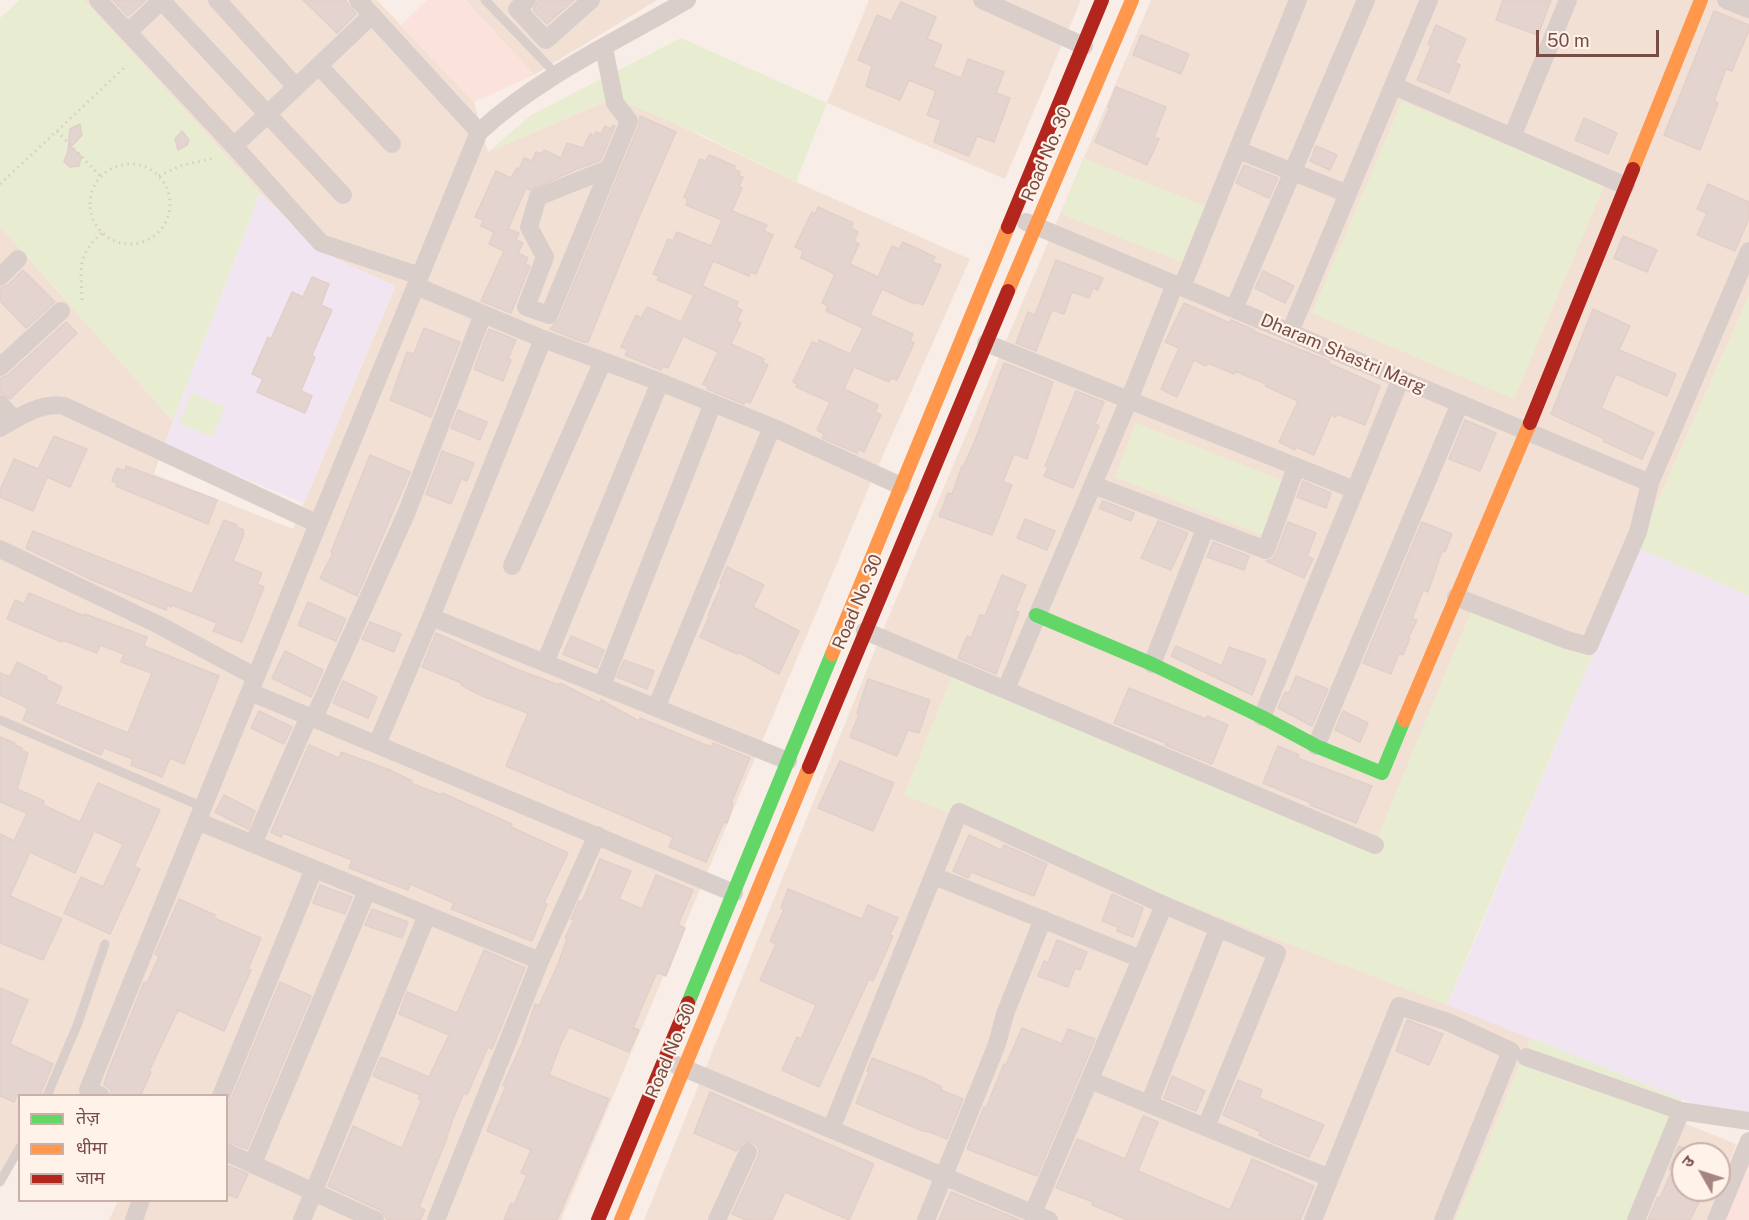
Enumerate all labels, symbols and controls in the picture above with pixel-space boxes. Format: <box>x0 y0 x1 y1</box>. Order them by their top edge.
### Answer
scale bar <box>1539 18 1662 56</box>
text: 50 m <box>1547 30 1590 51</box>
street label: Road No. 30 <box>1017 103 1077 205</box>
street label: Dharam Shastri Marg <box>1257 309 1429 399</box>
street label: Road No. 30 <box>828 551 888 653</box>
street label: Road No. 30 <box>641 1000 701 1102</box>
legend <box>18 1094 228 1202</box>
text: तेज़ <box>76 1107 100 1128</box>
text: धीमा <box>76 1137 107 1158</box>
north arrow <box>1671 1142 1731 1202</box>
text: उ <box>1678 1152 1699 1171</box>
text: जाम <box>76 1167 105 1188</box>

